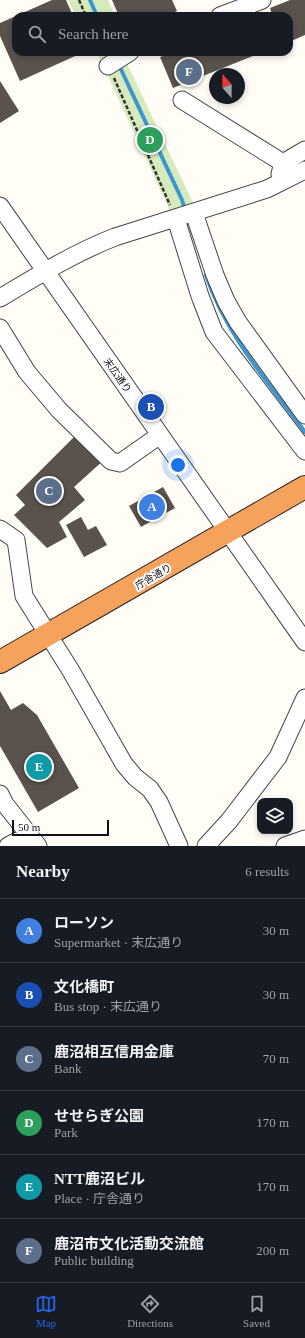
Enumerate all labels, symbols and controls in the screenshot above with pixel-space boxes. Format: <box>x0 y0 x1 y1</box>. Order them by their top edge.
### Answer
search box <box>12 12 293 56</box>
icon: search <box>26 23 48 45</box>
text: Search here <box>58 26 128 42</box>
pin: F <box>176 57 202 87</box>
north arrow <box>209 68 245 104</box>
pin: D <box>137 125 163 155</box>
street label: 末広通り <box>102 356 134 395</box>
pin: B <box>138 392 164 422</box>
your location <box>168 455 188 475</box>
pin: C <box>36 476 62 506</box>
pin: A <box>139 492 165 522</box>
street label: 庁舎通り <box>133 562 173 591</box>
pin: E <box>26 752 52 782</box>
map controls <box>257 798 293 834</box>
button: layers <box>257 798 293 834</box>
scale bar <box>12 818 109 837</box>
text: 50 m <box>18 821 40 833</box>
text: Nearby <box>16 862 70 881</box>
text: 6 results <box>245 864 289 879</box>
text: ローソン <box>54 915 114 931</box>
text: A <box>24 923 34 938</box>
text: 30 m <box>263 923 289 938</box>
text: Supermarket · 末広通り <box>54 935 183 950</box>
text: 文化橋町 <box>54 979 114 995</box>
text: B <box>25 987 33 1002</box>
text: 30 m <box>263 987 289 1002</box>
text: Bus stop · 末広通り <box>54 999 162 1014</box>
text: 鹿沼相互信用金庫 <box>54 1044 174 1060</box>
text: C <box>24 1051 34 1066</box>
text: 70 m <box>263 1051 289 1066</box>
text: Bank <box>54 1061 81 1076</box>
text: せせらぎ公園 <box>54 1108 144 1124</box>
text: D <box>24 1115 34 1130</box>
text: 170 m <box>256 1115 289 1130</box>
text: Park <box>54 1125 78 1140</box>
text: NTT鹿沼ビル <box>54 1171 145 1187</box>
text: E <box>25 1179 33 1194</box>
text: 170 m <box>256 1179 289 1194</box>
text: Place · 庁舎通り <box>54 1191 145 1206</box>
text: 鹿沼市文化活動交流館 <box>54 1236 204 1252</box>
text: F <box>25 1243 33 1258</box>
text: 200 m <box>256 1243 289 1258</box>
text: Public building <box>54 1253 134 1268</box>
tab: Map <box>35 1293 57 1329</box>
tab: Directions <box>127 1293 173 1329</box>
tab: Saved <box>243 1293 270 1329</box>

